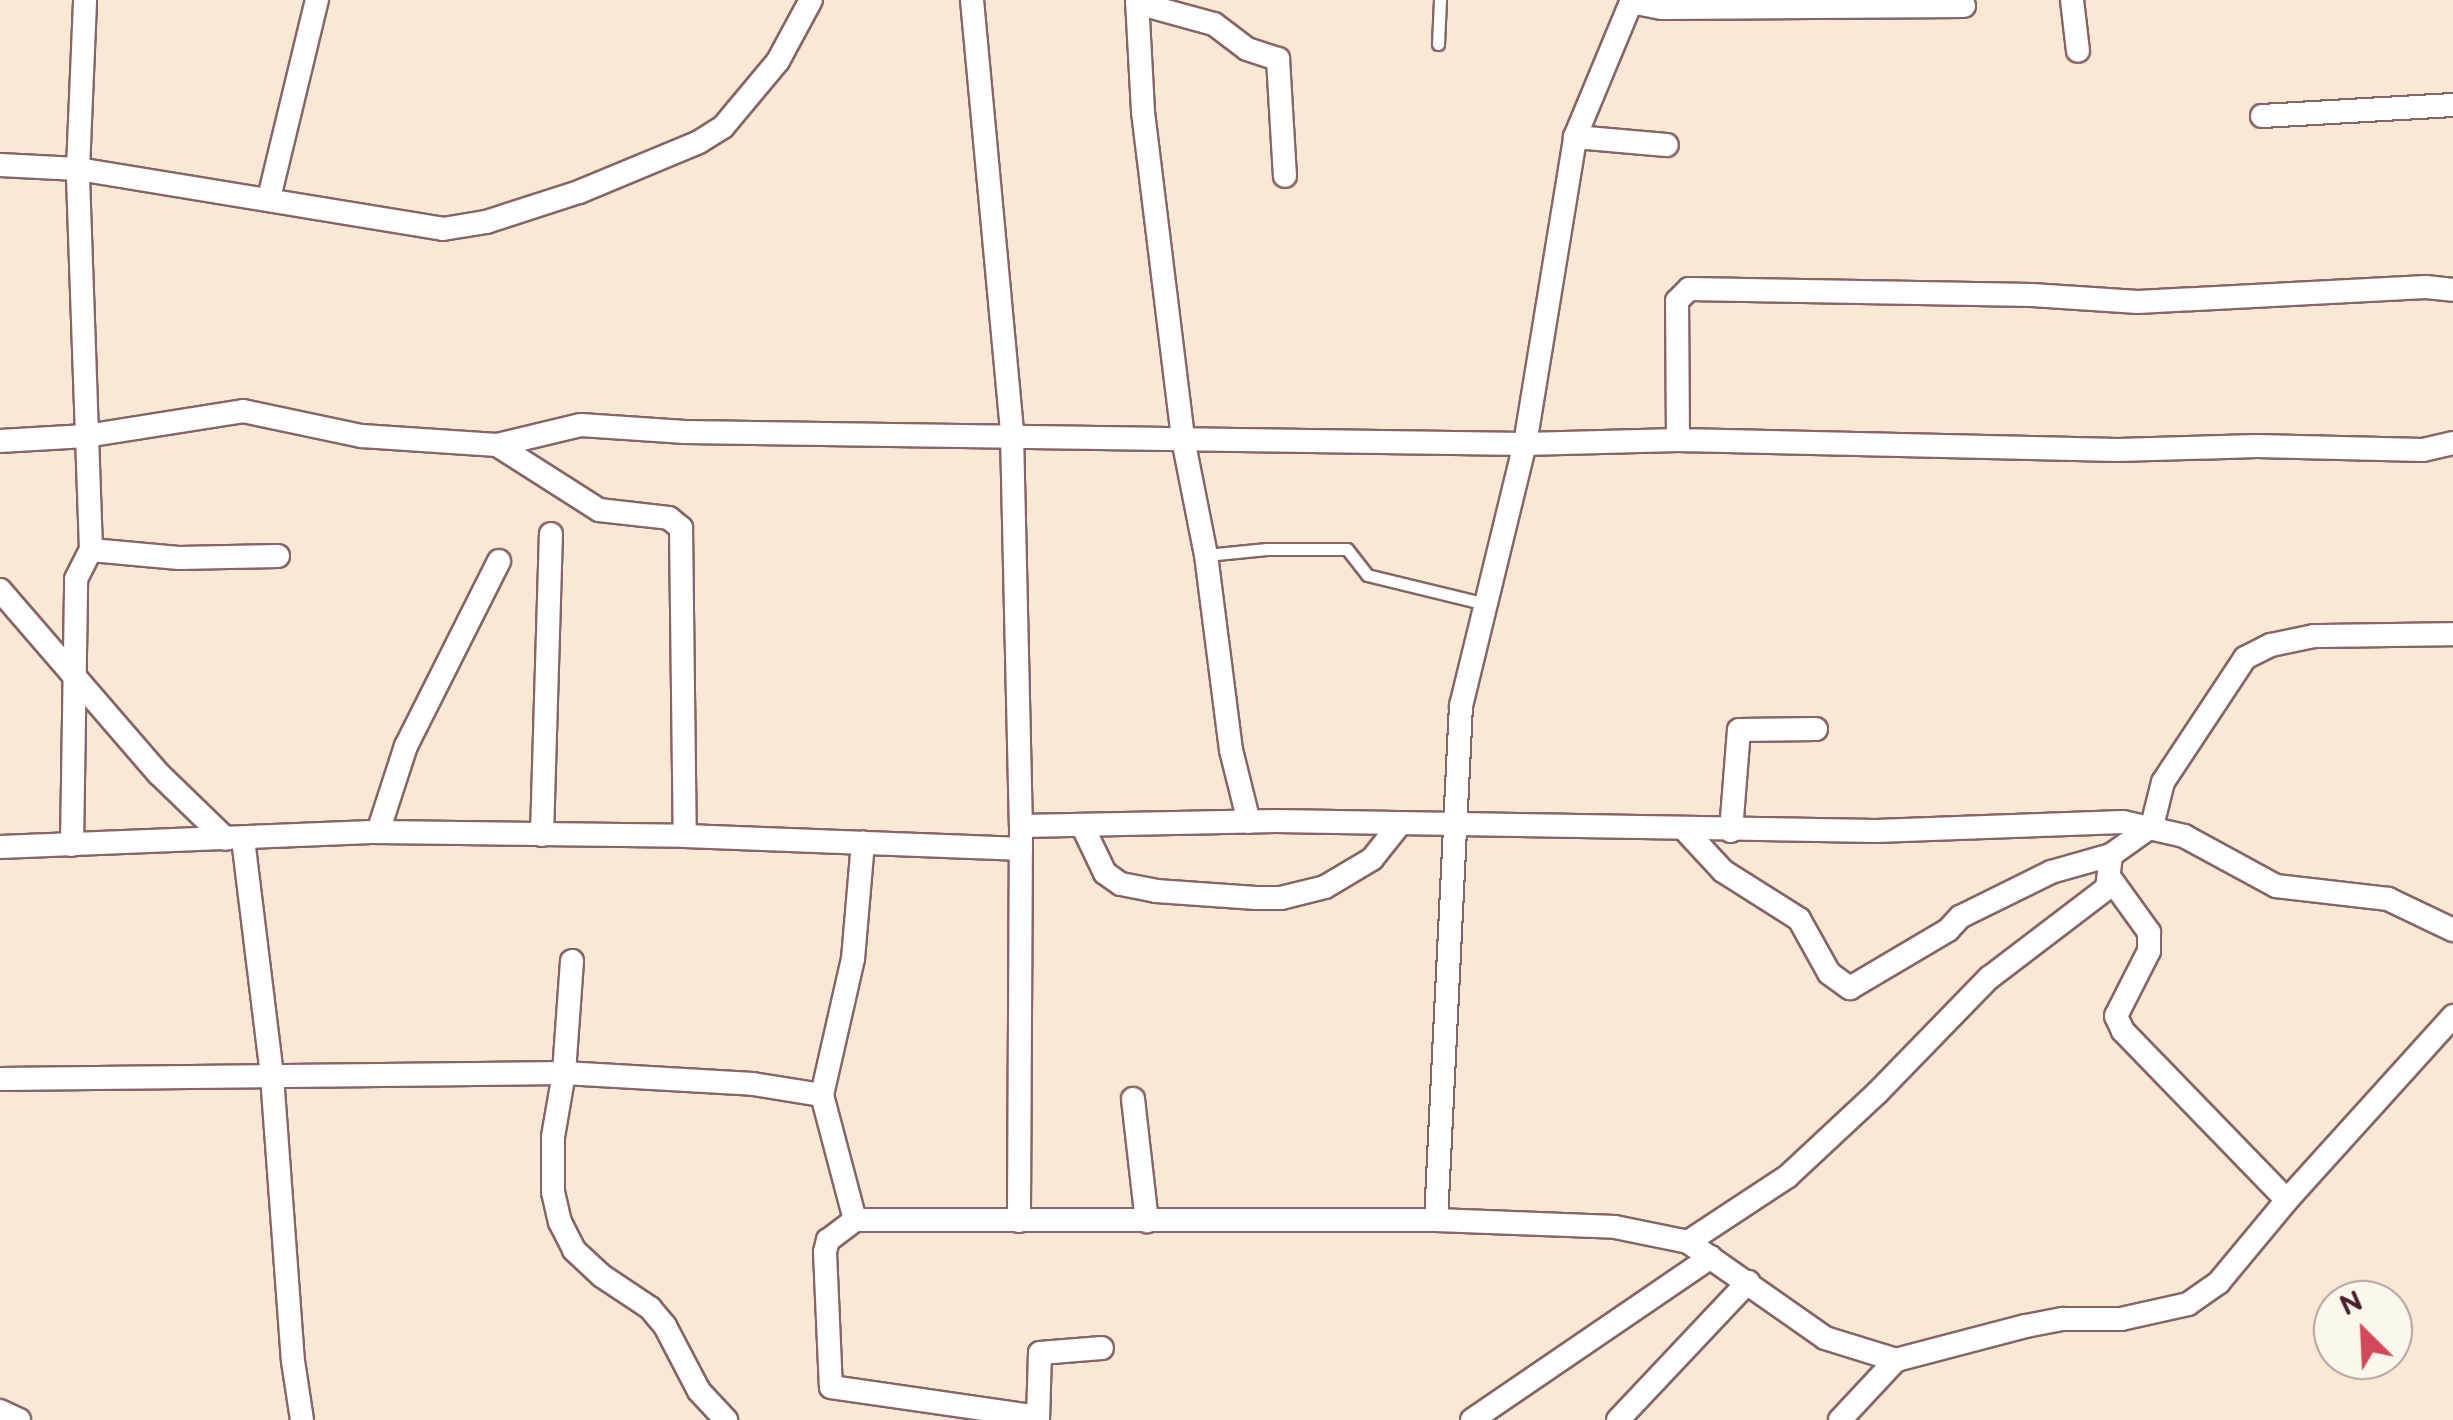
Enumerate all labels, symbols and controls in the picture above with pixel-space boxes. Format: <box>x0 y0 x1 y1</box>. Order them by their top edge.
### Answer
north arrow <box>2313 1280 2413 1380</box>
text: N <box>2335 1285 2368 1323</box>

